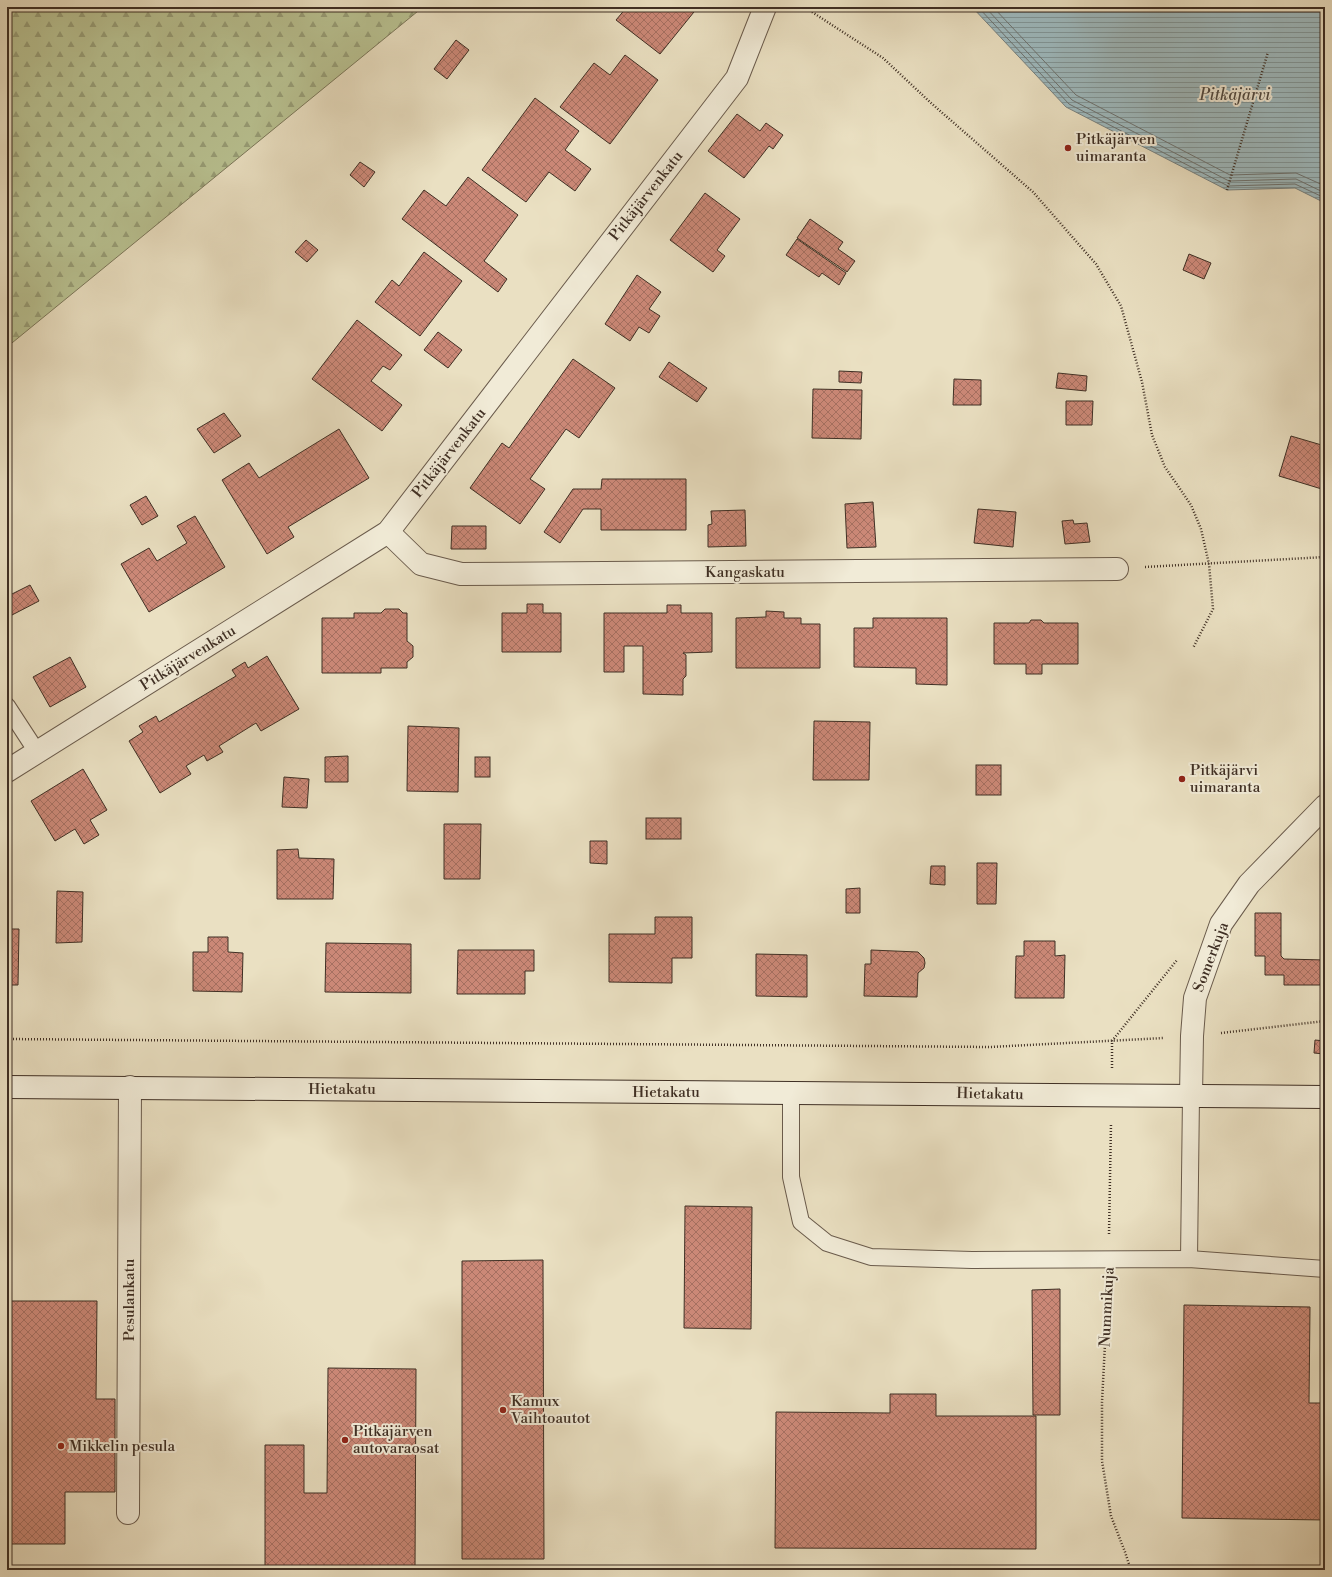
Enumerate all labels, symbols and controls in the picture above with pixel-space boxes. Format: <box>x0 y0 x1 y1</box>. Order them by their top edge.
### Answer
water label: Pitkäjärvi <box>1198 85 1271 105</box>
place label: Pitkäjärven uimaranta <box>1076 130 1156 166</box>
marker: Pitkäjärven uimaranta <box>1063 143 1073 153</box>
street label: Pitkäjärvenkatu <box>605 147 687 245</box>
street label: Pitkäjärvenkatu <box>408 404 490 502</box>
street label: Kangaskatu <box>705 563 785 582</box>
street label: Pitkäjärvenkatu <box>137 621 240 695</box>
place label: Pitkäjärvi uimaranta <box>1190 761 1261 797</box>
marker: Pitkäjärvi uimaranta <box>1177 774 1187 784</box>
street label: Somerkuja <box>1189 919 1233 995</box>
street label: Hietakatu <box>308 1080 376 1099</box>
street label: Hietakatu <box>632 1083 700 1102</box>
street label: Hietakatu <box>956 1084 1024 1104</box>
street label: Pesulankatu <box>120 1258 139 1341</box>
street label: Nummikuja <box>1095 1266 1119 1348</box>
place label: Kamux Vaihtoautot <box>510 1392 591 1428</box>
marker: Kamux Vaihtoautot <box>498 1405 508 1415</box>
place label: Pitkäjärven autovaraosat <box>353 1422 440 1458</box>
marker: Pitkäjärven autovaraosat <box>340 1435 350 1445</box>
place label: Mikkelin pesula <box>69 1437 176 1456</box>
marker: Mikkelin pesula <box>56 1441 66 1451</box>

